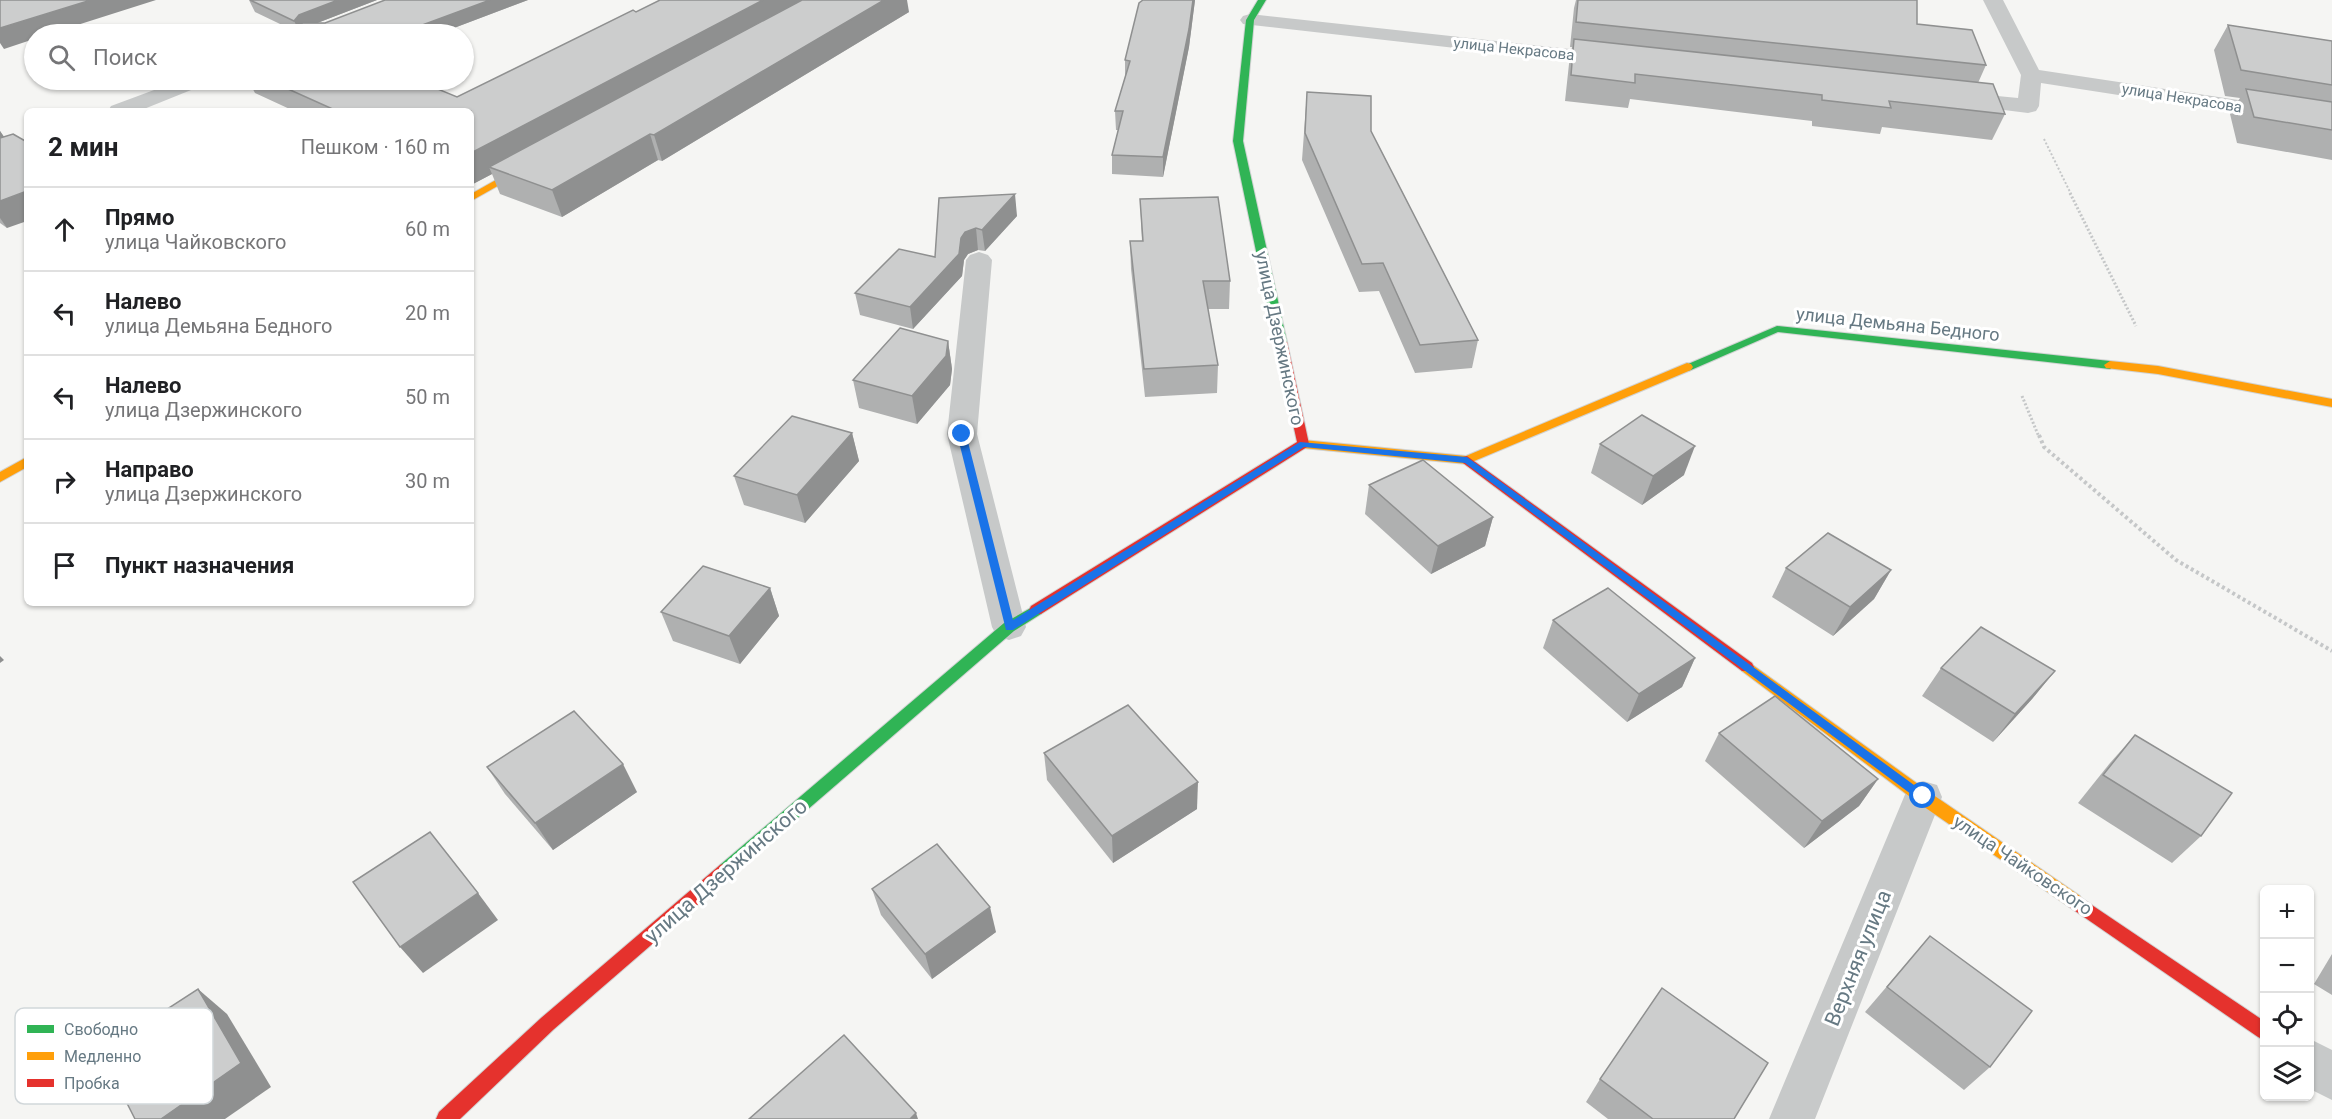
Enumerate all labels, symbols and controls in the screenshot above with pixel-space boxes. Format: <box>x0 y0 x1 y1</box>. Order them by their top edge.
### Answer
search box <box>24 24 474 90</box>
street label: улица Некрасова <box>1453 34 1575 64</box>
icon: search <box>45 41 78 74</box>
text: Поиск <box>93 45 157 70</box>
street label: улица Некрасова <box>2121 80 2243 116</box>
text: 2 мин <box>48 132 119 162</box>
text: Пешком · 160 m <box>301 135 450 159</box>
text: Прямо <box>105 205 174 230</box>
icon: ahead <box>48 213 81 246</box>
text: 60 m <box>405 217 450 241</box>
text: улица Чайковского <box>105 230 287 254</box>
street label: улица Дзержинского <box>1251 249 1309 427</box>
text: Налево <box>105 289 182 314</box>
icon: left <box>48 297 81 330</box>
text: 20 m <box>405 301 450 325</box>
street label: улица Демьяна Бедного <box>1795 303 2001 345</box>
text: улица Демьяна Бедного <box>105 314 332 338</box>
text: Налево <box>105 373 182 398</box>
icon: left <box>48 381 81 414</box>
text: 50 m <box>405 385 450 409</box>
text: улица Дзержинского <box>105 398 302 422</box>
route end <box>948 420 974 446</box>
text: Направо <box>105 457 194 482</box>
icon: right <box>48 465 81 498</box>
text: 30 m <box>405 469 450 493</box>
text: улица Дзержинского <box>105 482 302 506</box>
icon: arrive <box>48 549 81 582</box>
text: Пункт назначения <box>105 553 294 578</box>
route start <box>1909 782 1935 808</box>
street label: улица Дзержинского <box>640 794 812 948</box>
street label: улица Чайковского <box>1949 811 2097 919</box>
map controls <box>2260 885 2314 1101</box>
button: + <box>2260 885 2314 939</box>
street label: Верхняя улица <box>1820 887 1896 1029</box>
button: − <box>2260 939 2314 993</box>
button: locate <box>2260 993 2314 1047</box>
legend <box>15 1008 213 1104</box>
text: Свободно <box>64 1020 138 1039</box>
text: Медленно <box>64 1047 141 1066</box>
button: layers <box>2260 1047 2314 1101</box>
text: Пробка <box>64 1074 120 1093</box>

